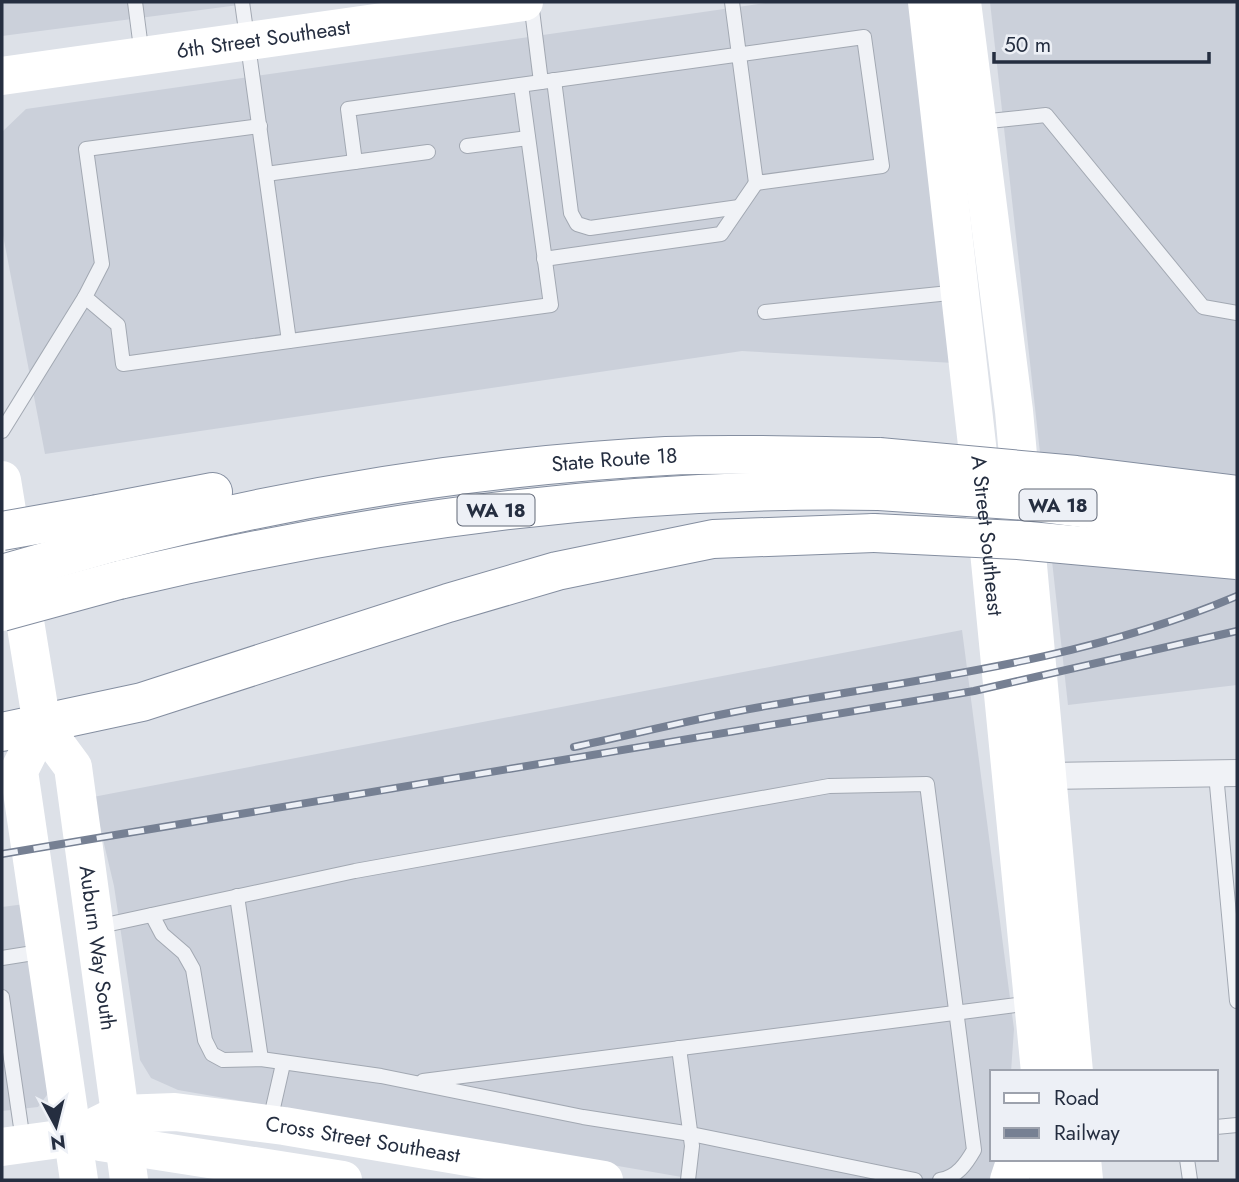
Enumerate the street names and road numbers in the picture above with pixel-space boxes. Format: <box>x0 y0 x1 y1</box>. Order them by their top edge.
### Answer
street label: 6th Street Southeast <box>174 12 352 66</box>
street label: State Route 18 <box>550 441 678 480</box>
street label: A Street Southeast <box>963 454 1010 617</box>
road number: WA 18 <box>1020 490 1096 520</box>
road number: WA 18 <box>458 495 534 526</box>
street label: Auburn Way South <box>71 863 124 1032</box>
street label: Cross Street Southeast <box>264 1109 462 1170</box>

